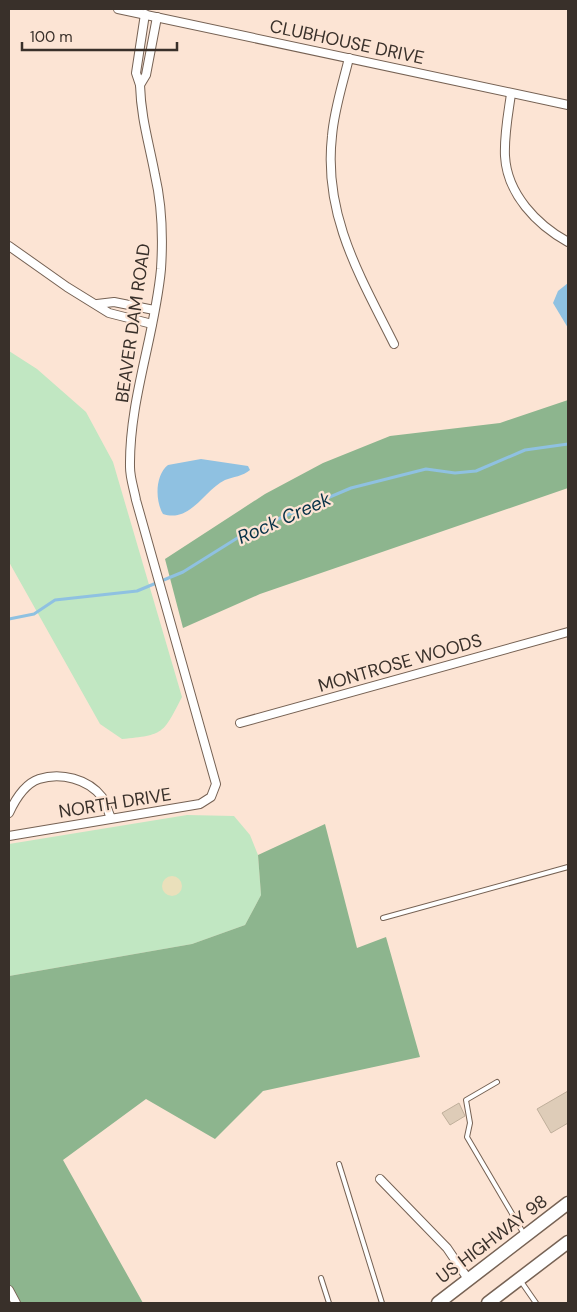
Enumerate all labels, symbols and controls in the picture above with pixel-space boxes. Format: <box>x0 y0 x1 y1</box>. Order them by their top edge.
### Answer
street label: CLUBHOUSE DRIVE <box>268 14 426 70</box>
scale bar <box>22 20 178 52</box>
text: 100 m <box>30 27 73 47</box>
street label: BEAVER DAM ROAD <box>110 242 156 404</box>
water label: Rock Creek <box>233 486 335 550</box>
street label: MONTROSE WOODS <box>315 628 485 698</box>
street label: NORTH DRIVE <box>57 782 173 824</box>
street label: US HIGHWAY 98 <box>432 1189 552 1289</box>

